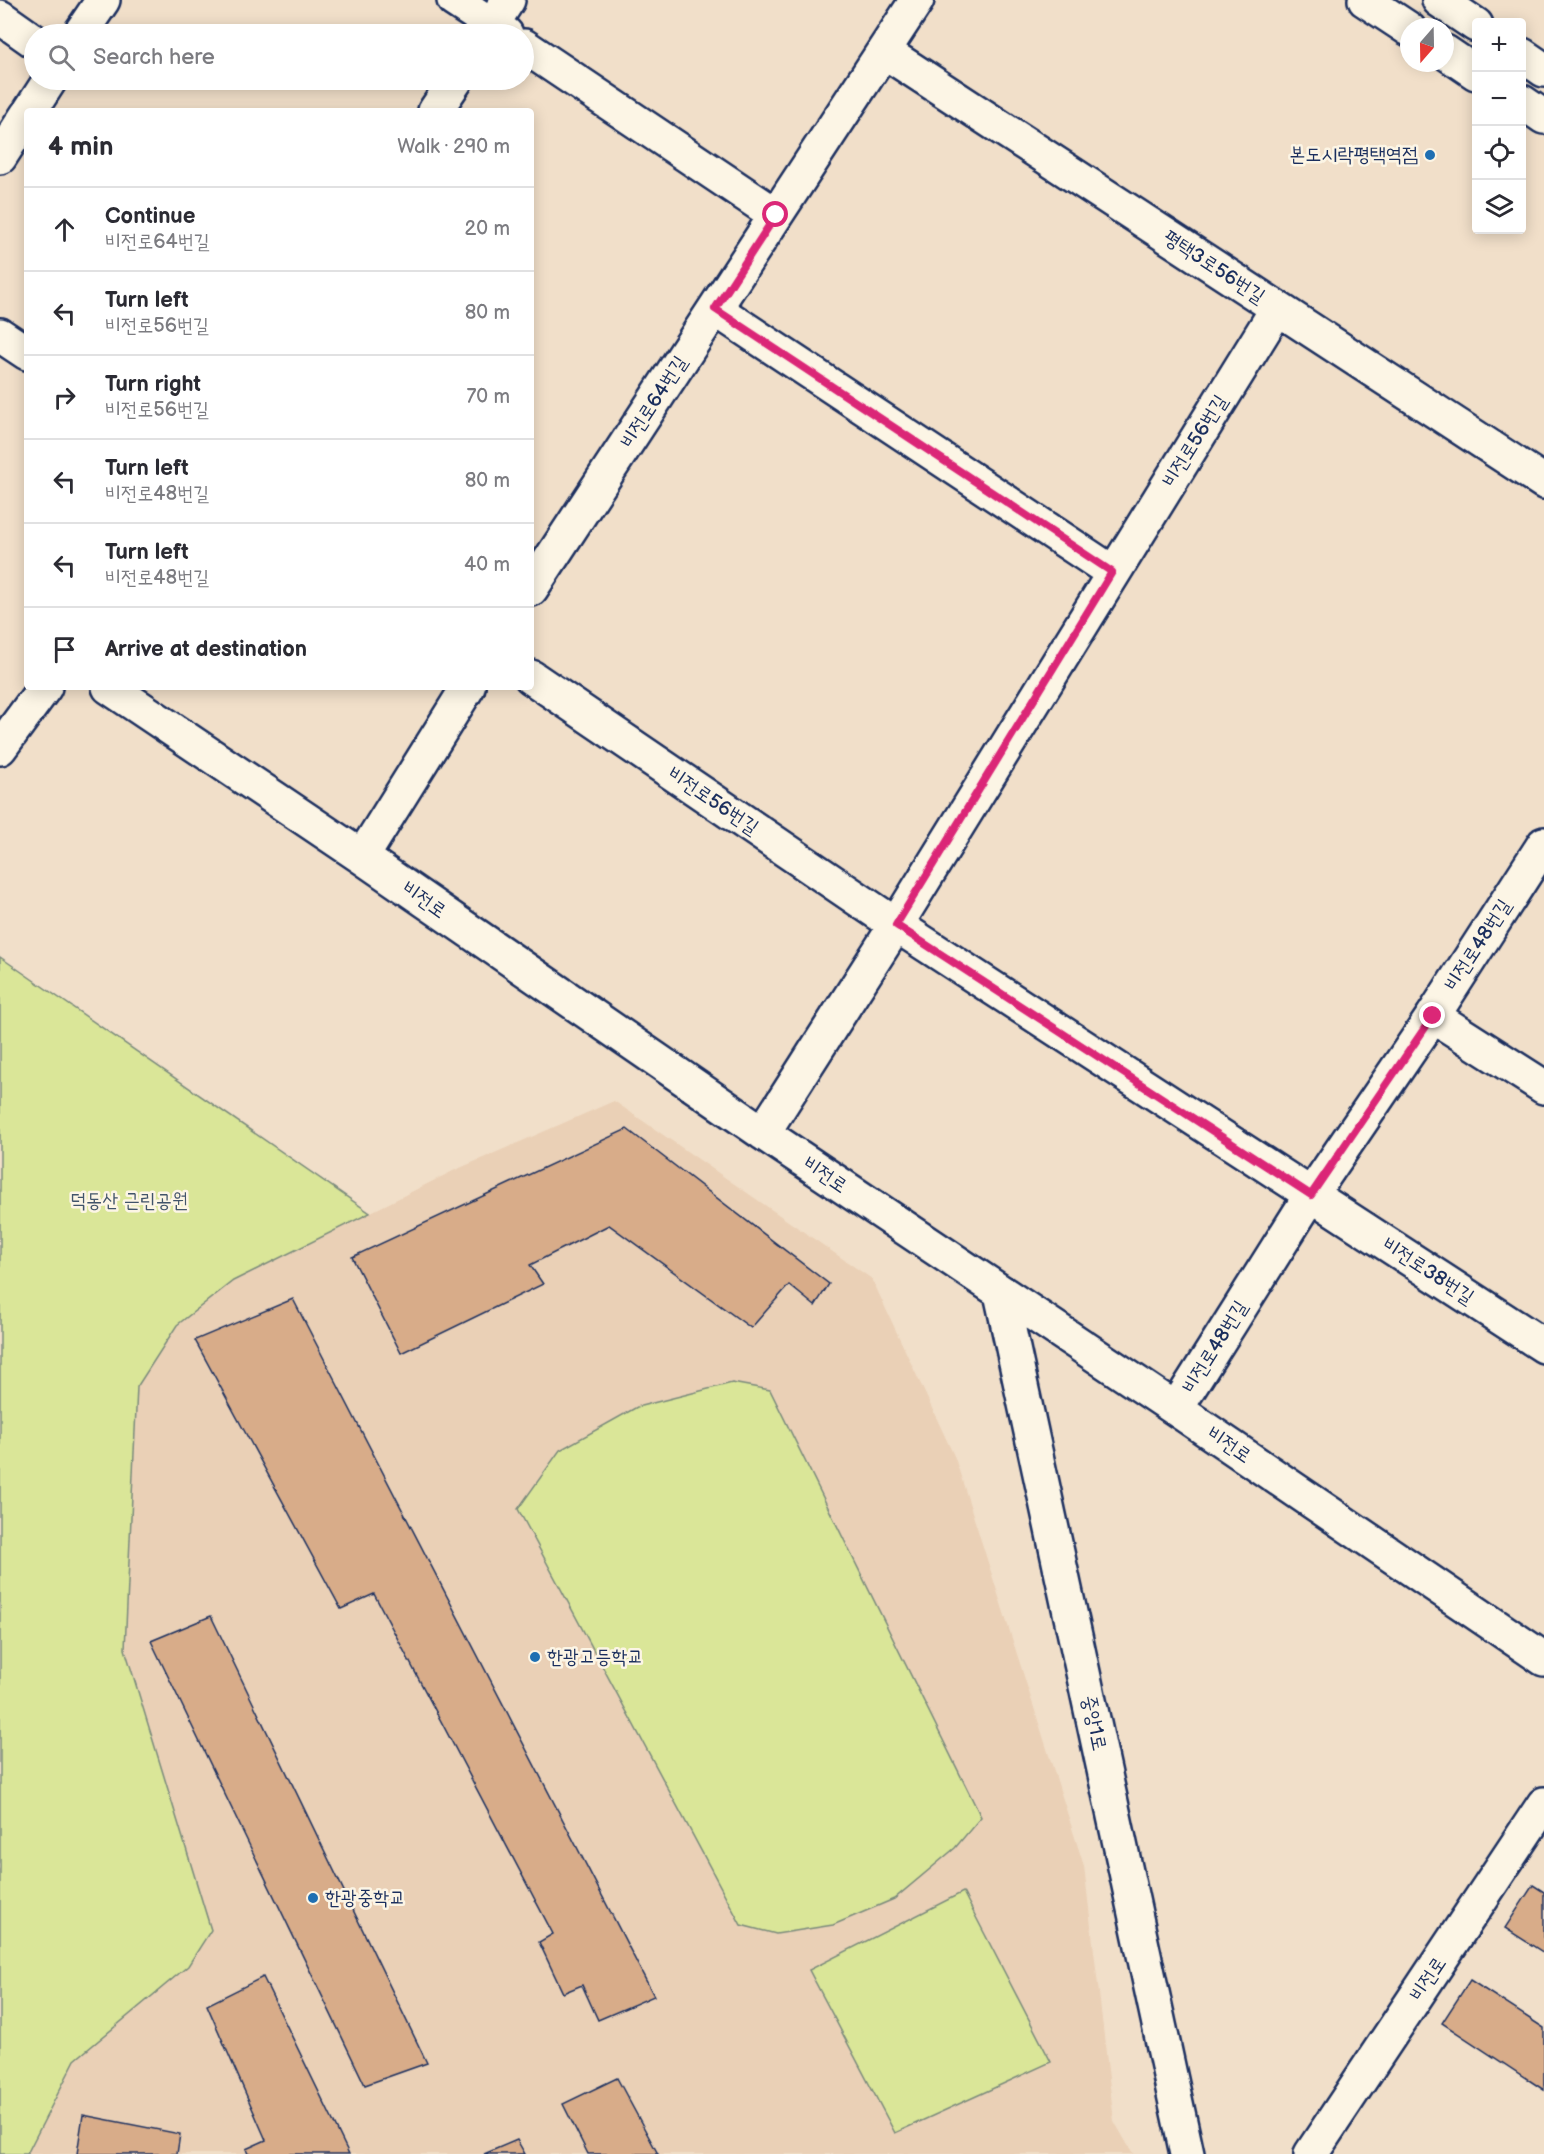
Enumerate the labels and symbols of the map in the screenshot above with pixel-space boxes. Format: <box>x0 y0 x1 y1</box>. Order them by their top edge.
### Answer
north arrow <box>1400 18 1454 72</box>
place label: 본도시락평택역점 <box>1289 143 1418 167</box>
marker: 본도시락평택역점 <box>1423 148 1437 162</box>
route start <box>762 201 788 227</box>
street label: 평택3로56번길 <box>1159 225 1269 309</box>
street label: 비전로64번길 <box>615 351 693 453</box>
street label: 비전로56번길 <box>1157 390 1233 492</box>
street label: 비전로56번길 <box>663 762 763 840</box>
street label: 비전로 <box>397 876 451 924</box>
street label: 비전로48번길 <box>1440 895 1516 995</box>
route end <box>1419 1002 1445 1028</box>
street label: 비전로 <box>798 1152 852 1198</box>
park label: 덕동산 근린공원 <box>70 1189 188 1213</box>
street label: 비전로38번길 <box>1378 1232 1478 1310</box>
street label: 비전로48번길 <box>1177 1296 1253 1398</box>
street label: 비전로 <box>1202 1422 1256 1468</box>
place label: 한광고등학교 <box>547 1645 644 1669</box>
marker: 한광고등학교 <box>528 1650 542 1664</box>
street label: 중앙1로 <box>1076 1693 1112 1753</box>
place label: 한광중학교 <box>325 1886 405 1910</box>
marker: 한광중학교 <box>306 1891 320 1905</box>
street label: 비전로 <box>1405 1952 1451 2006</box>

